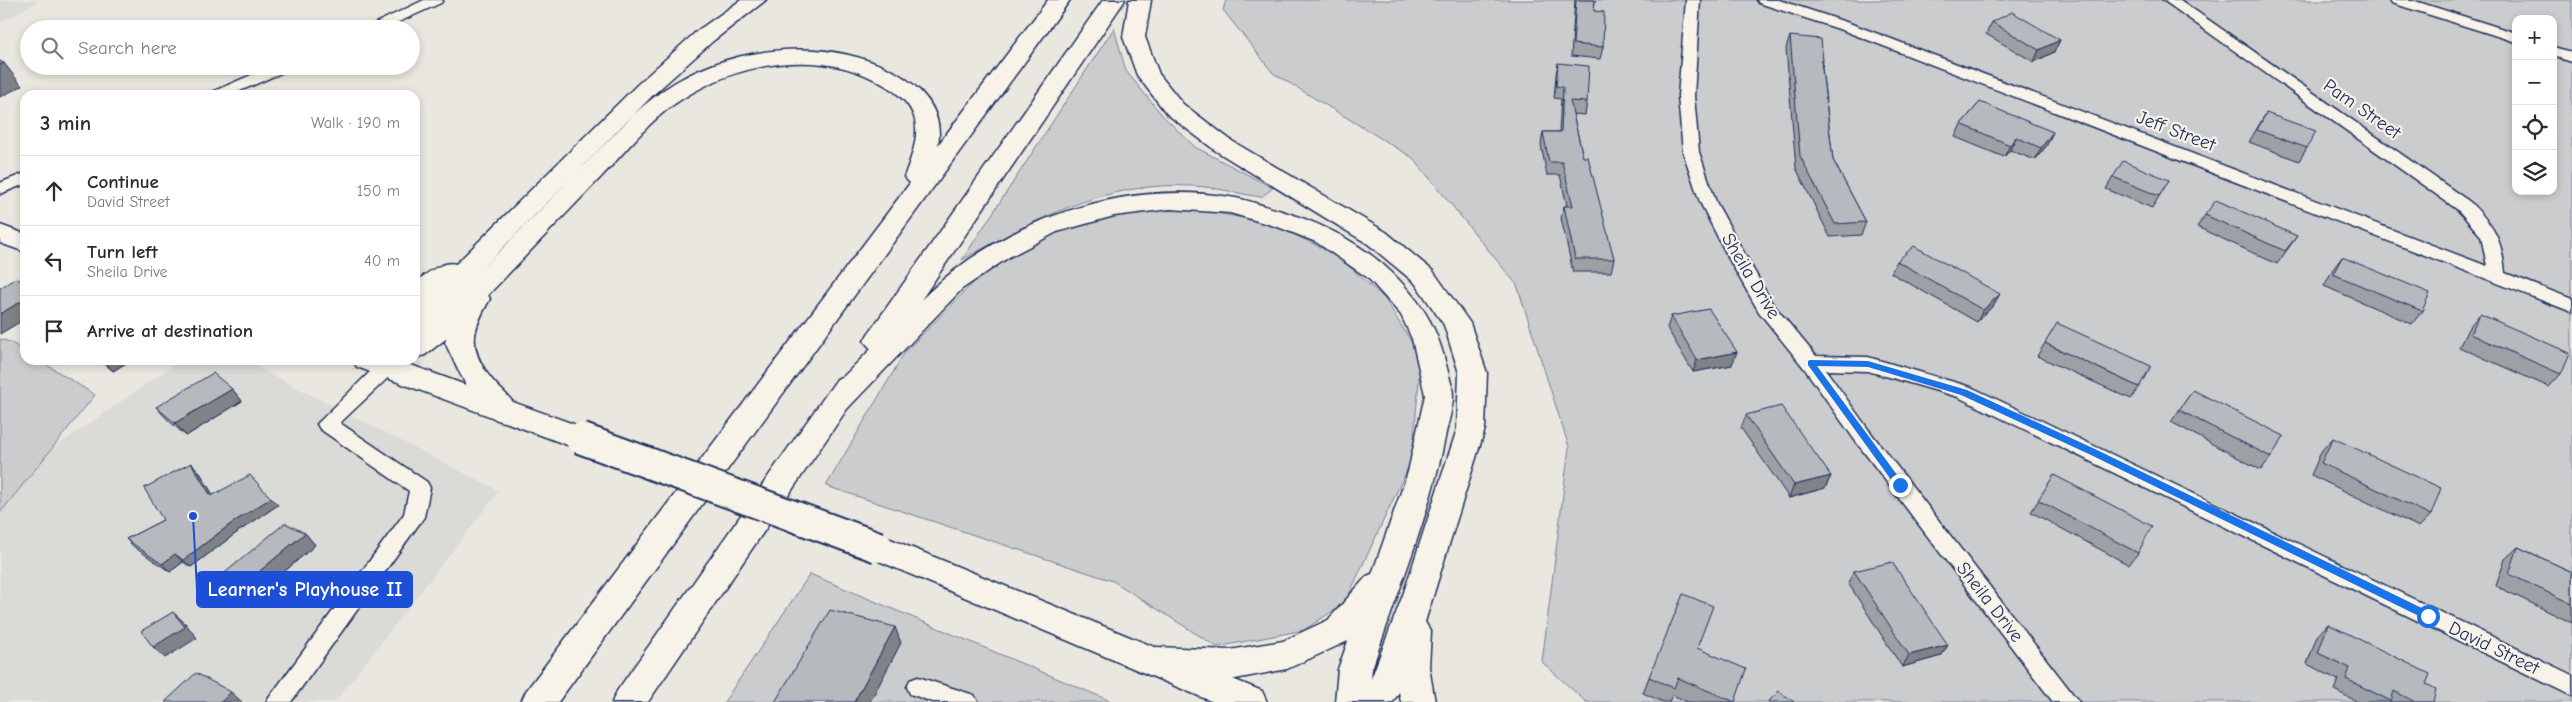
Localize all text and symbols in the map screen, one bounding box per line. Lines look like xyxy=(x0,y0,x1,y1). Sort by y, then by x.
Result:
map controls xyxy=(2512,15,2557,195)
button: + xyxy=(2512,15,2557,60)
search box xyxy=(20,20,420,75)
icon: search xyxy=(38,34,66,62)
text: Search here xyxy=(78,37,177,59)
button: − xyxy=(2512,60,2557,105)
street label: Pam Street xyxy=(2319,74,2405,144)
button: locate xyxy=(2512,105,2557,150)
street label: Jeff Street xyxy=(2133,106,2219,156)
text: 3 min xyxy=(40,111,91,135)
text: Walk · 190 m xyxy=(311,114,400,132)
button: layers xyxy=(2512,150,2557,195)
text: Continue xyxy=(87,171,159,193)
icon: ahead xyxy=(40,177,68,205)
text: 150 m xyxy=(357,182,400,200)
text: David Street xyxy=(87,193,170,211)
street label: Sheila Drive xyxy=(1717,229,1785,323)
text: Turn left xyxy=(87,241,158,263)
icon: left xyxy=(40,247,68,275)
text: 40 m xyxy=(364,252,400,270)
text: Sheila Drive xyxy=(87,263,168,281)
icon: arrive xyxy=(40,317,68,345)
text: Arrive at destination xyxy=(87,320,253,342)
route end xyxy=(1889,474,1912,497)
street label: Sheila Drive xyxy=(1952,558,2028,646)
callout: Learner's Playhouse II xyxy=(197,572,412,607)
text: Learner's Playhouse II xyxy=(208,578,402,601)
route start xyxy=(2417,605,2440,628)
street label: David Street xyxy=(2445,617,2543,680)

